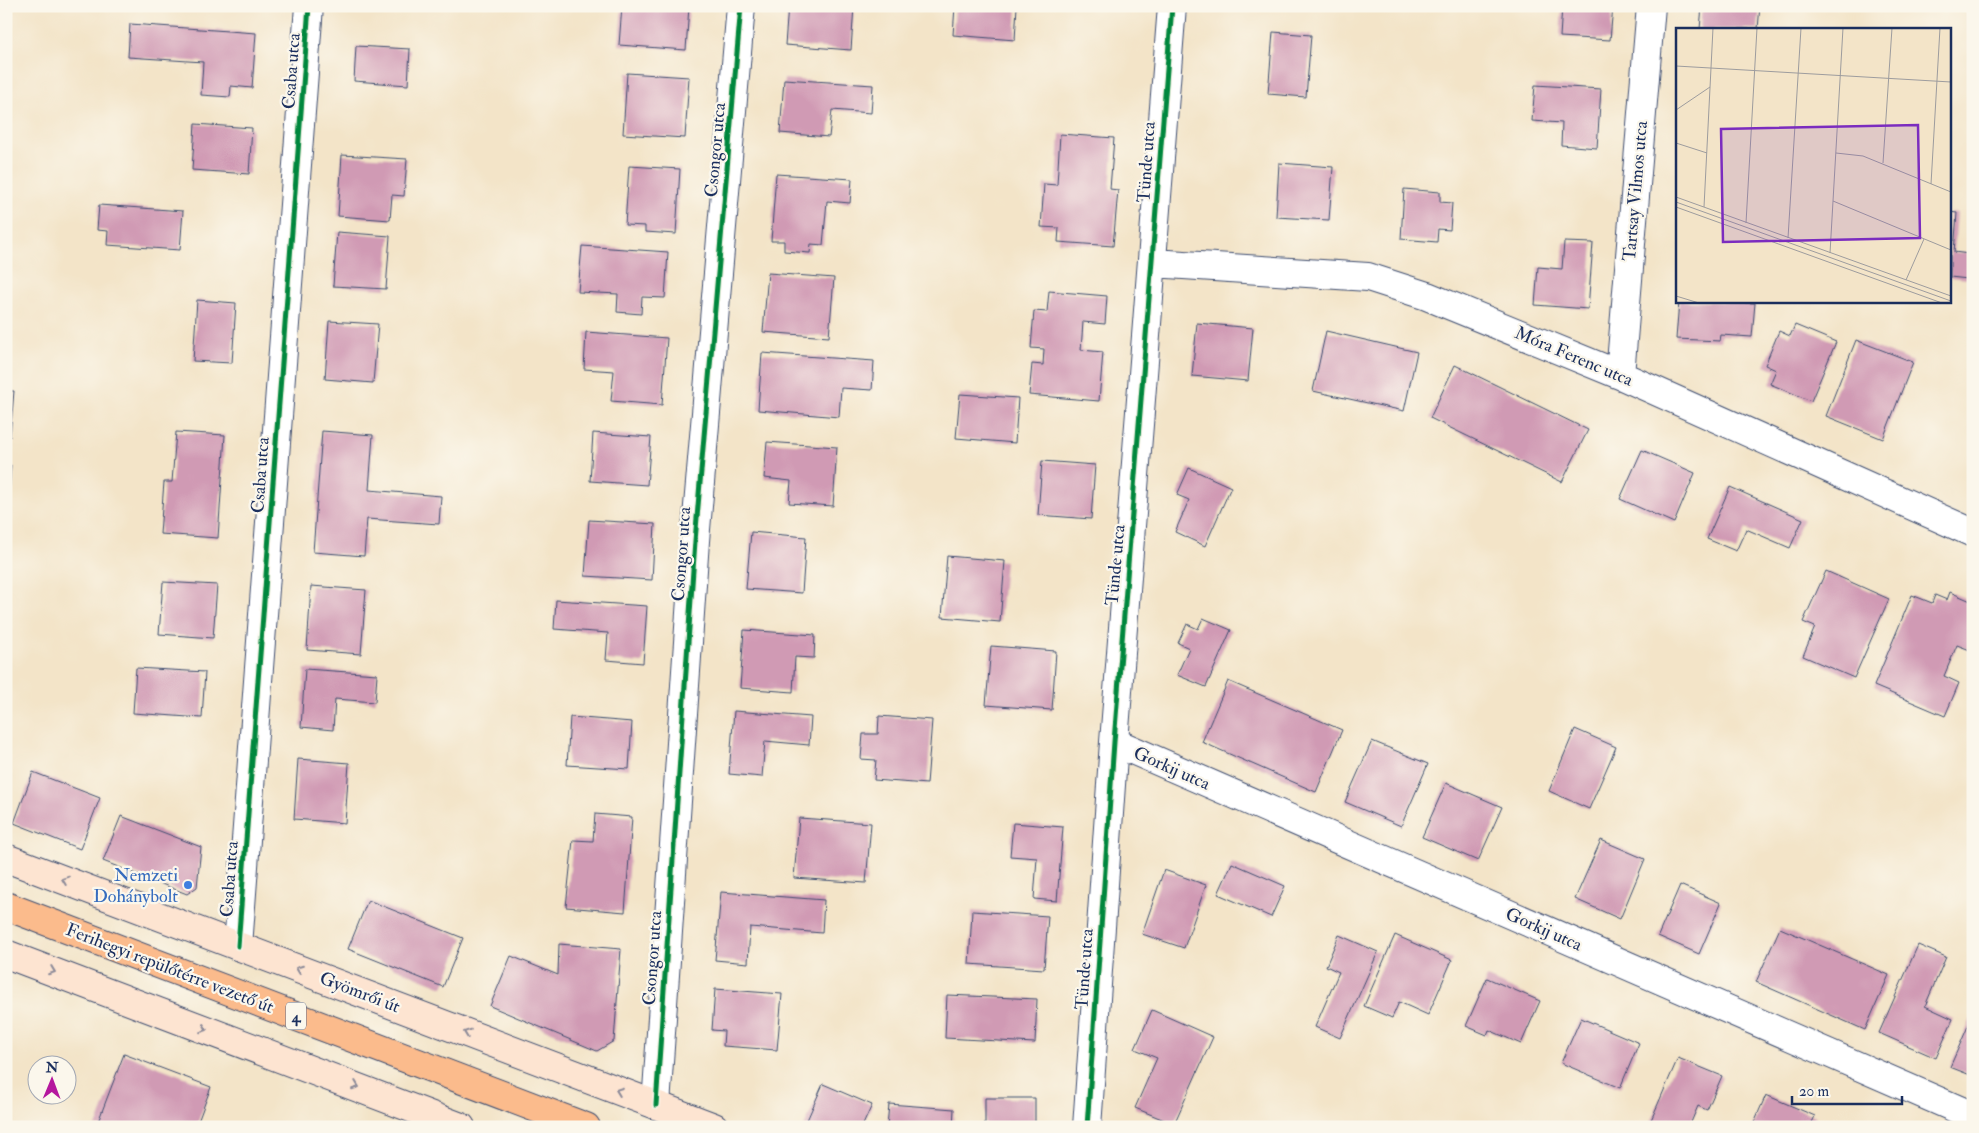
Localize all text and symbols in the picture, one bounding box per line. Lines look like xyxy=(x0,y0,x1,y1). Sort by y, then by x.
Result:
inset map xyxy=(1676,28,1952,302)
street label: Csaba utca xyxy=(277,31,306,110)
street label: Csongor utca xyxy=(700,101,731,198)
street label: Tartsay Vilmos utca xyxy=(1618,119,1653,262)
street label: Tünde utca xyxy=(1132,120,1161,203)
street label: Móra Ferenc utca xyxy=(1511,321,1637,392)
street label: Csaba utca xyxy=(246,435,275,514)
street label: Csongor utca xyxy=(667,505,696,602)
street label: Tünde utca xyxy=(1100,523,1131,607)
street label: Gorkij utca xyxy=(1130,741,1214,796)
street label: Csaba utca xyxy=(215,839,244,918)
place label: Nemzeti Dohánybolt xyxy=(93,864,178,908)
one-way arrow xyxy=(61,876,70,886)
marker: Nemzeti Dohánybolt xyxy=(182,879,194,891)
street label: Gorkij utca xyxy=(1502,902,1586,957)
street label: Csongor utca xyxy=(638,909,667,1006)
street label: Ferihegyi repülőtérre vezető út xyxy=(63,918,277,1019)
street label: Tünde utca xyxy=(1070,927,1099,1010)
one-way arrow xyxy=(47,965,56,975)
one-way arrow xyxy=(295,965,304,975)
street label: Gyömrői út xyxy=(316,967,404,1018)
road number: 4 xyxy=(286,1002,306,1030)
one-way arrow xyxy=(199,1023,208,1033)
one-way arrow xyxy=(463,1029,472,1039)
north arrow xyxy=(28,1056,78,1106)
text: N xyxy=(45,1059,59,1076)
scale bar xyxy=(1792,1073,1902,1105)
one-way arrow xyxy=(351,1080,360,1091)
text: 20 m xyxy=(1799,1082,1829,1101)
one-way arrow xyxy=(615,1087,624,1097)

